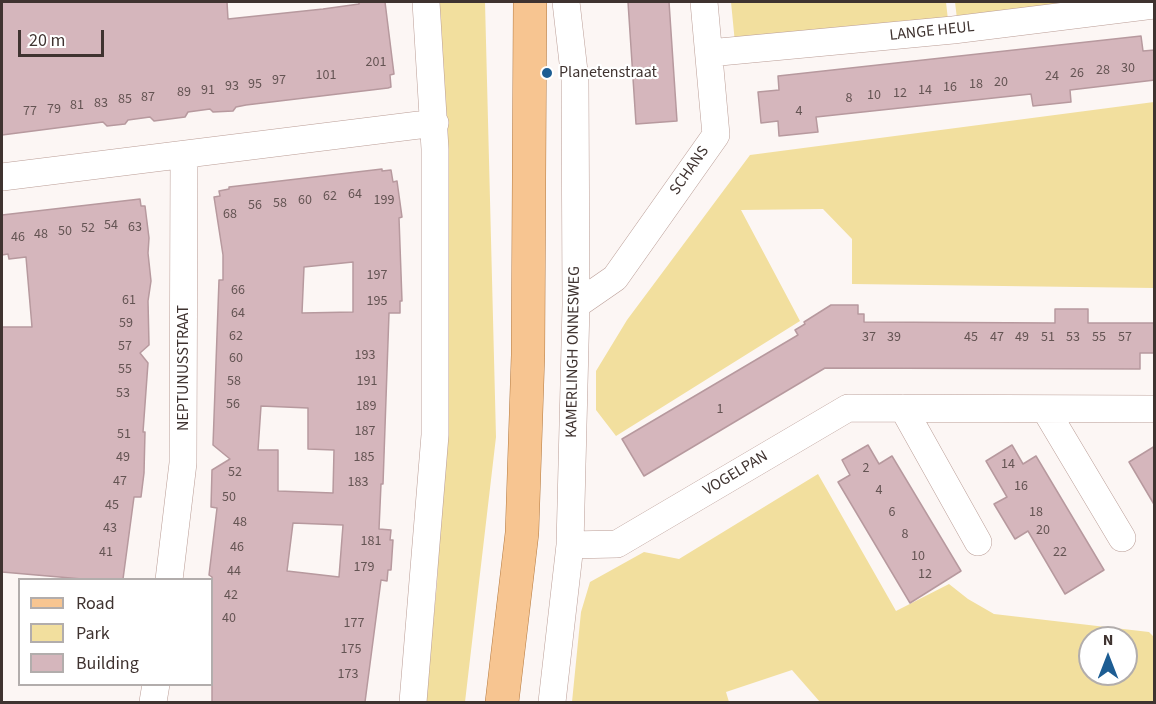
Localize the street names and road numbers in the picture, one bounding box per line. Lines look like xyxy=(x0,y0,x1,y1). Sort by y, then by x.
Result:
street label: LANGE HEUL xyxy=(889,18,975,46)
street label: SCHANS xyxy=(666,143,714,199)
street label: KAMERLINGH ONNESWEG xyxy=(563,266,585,438)
street label: NEPTUNUSSTRAAT xyxy=(174,305,194,431)
street label: VOGELPAN xyxy=(700,447,772,501)

